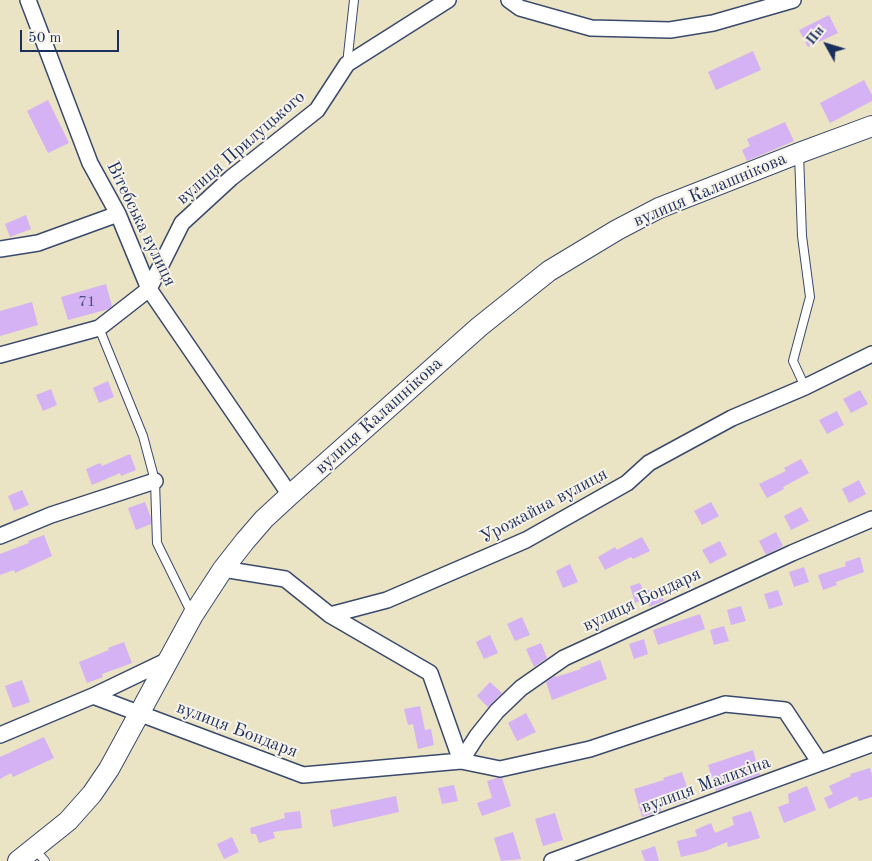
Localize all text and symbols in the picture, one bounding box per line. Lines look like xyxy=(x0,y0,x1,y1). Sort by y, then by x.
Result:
scale bar xyxy=(22,20,121,52)
north arrow xyxy=(802,20,852,70)
text: Пн xyxy=(804,24,827,47)
text: 50 m xyxy=(28,31,62,46)
street label: вулиця Прилуцького xyxy=(172,86,310,210)
street label: вулиця Калашнікова xyxy=(630,148,790,232)
street label: Вітебська вулиця xyxy=(101,158,181,290)
house number: 71 xyxy=(78,293,96,311)
street label: вулиця Калашнікова xyxy=(311,353,447,479)
street label: Урожайна вулиця xyxy=(477,463,611,549)
street label: вулиця Бондаря xyxy=(579,563,705,637)
street label: вулиця Бондаря xyxy=(173,697,301,763)
street label: вулиця Малихіна xyxy=(638,752,774,818)

